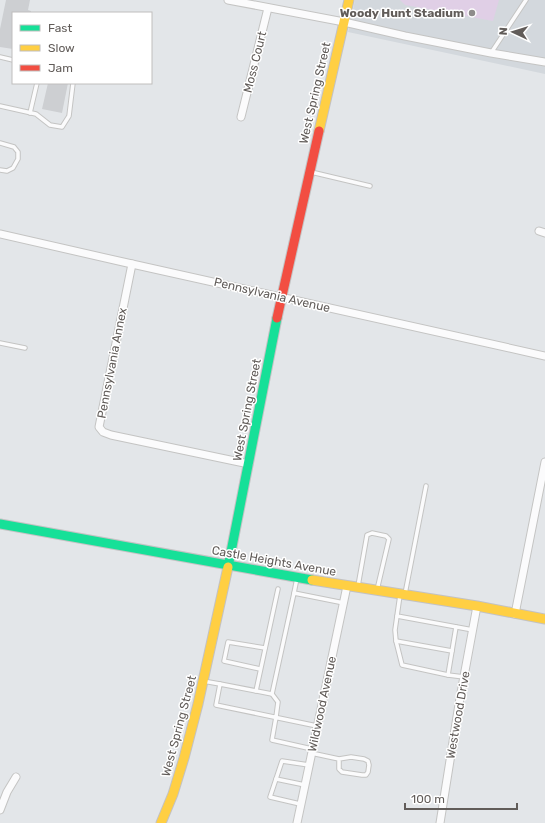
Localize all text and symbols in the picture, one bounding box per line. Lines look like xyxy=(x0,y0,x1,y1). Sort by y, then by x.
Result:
place label: Woody Hunt Stadium xyxy=(340,6,464,20)
marker: Woody Hunt Stadium xyxy=(467,8,477,18)
legend xyxy=(12,12,152,84)
north arrow xyxy=(493,12,533,52)
text: Fast xyxy=(48,21,72,35)
text: N xyxy=(497,27,510,36)
street label: Moss Court xyxy=(241,29,269,94)
street label: West Spring Street xyxy=(296,40,334,145)
text: Slow xyxy=(48,41,75,55)
text: Jam xyxy=(48,61,73,75)
street label: Pennsylvania Avenue xyxy=(213,275,332,315)
street label: Pennsylvania Annex xyxy=(94,306,130,420)
street label: West Spring Street xyxy=(230,357,264,462)
street label: Castle Heights Avenue xyxy=(211,543,338,579)
street label: Wildwood Avenue xyxy=(305,655,339,753)
street label: Westwood Drive xyxy=(443,670,473,760)
street label: West Spring Street xyxy=(159,674,199,778)
scale bar xyxy=(405,785,517,811)
text: 100 m xyxy=(411,792,445,806)

